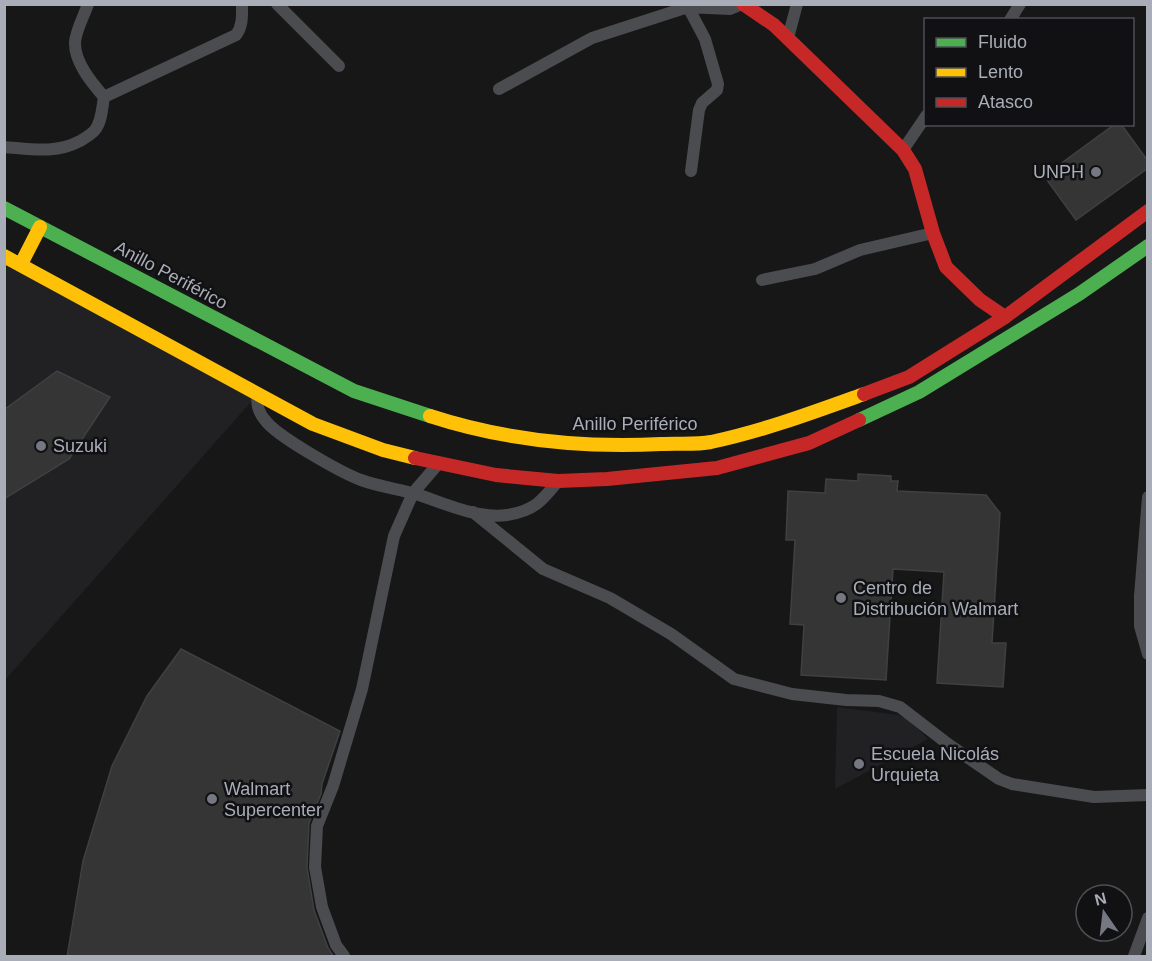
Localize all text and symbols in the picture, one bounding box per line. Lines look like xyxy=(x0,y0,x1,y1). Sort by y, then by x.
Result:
legend xyxy=(924,18,1134,126)
text: Fluido xyxy=(978,32,1027,52)
text: Lento xyxy=(978,62,1023,82)
text: Atasco xyxy=(978,92,1033,112)
place label: UNPH xyxy=(1033,162,1084,182)
marker: UNPH xyxy=(1089,165,1103,179)
street label: Anillo Periférico xyxy=(111,237,231,313)
street label: Anillo Periférico xyxy=(572,414,698,434)
place label: Suzuki xyxy=(53,436,107,456)
marker: Suzuki xyxy=(34,439,48,453)
place label: Centro de Distribución Walmart xyxy=(853,578,1018,619)
marker: Centro de Distribución Walmart xyxy=(834,591,848,605)
place label: Escuela Nicolás Urquieta xyxy=(871,744,999,785)
marker: Escuela Nicolás Urquieta xyxy=(852,757,866,771)
place label: Walmart Supercenter xyxy=(224,779,322,820)
marker: Walmart Supercenter xyxy=(205,792,219,806)
north arrow xyxy=(1074,883,1134,943)
text: N xyxy=(1093,889,1108,909)

